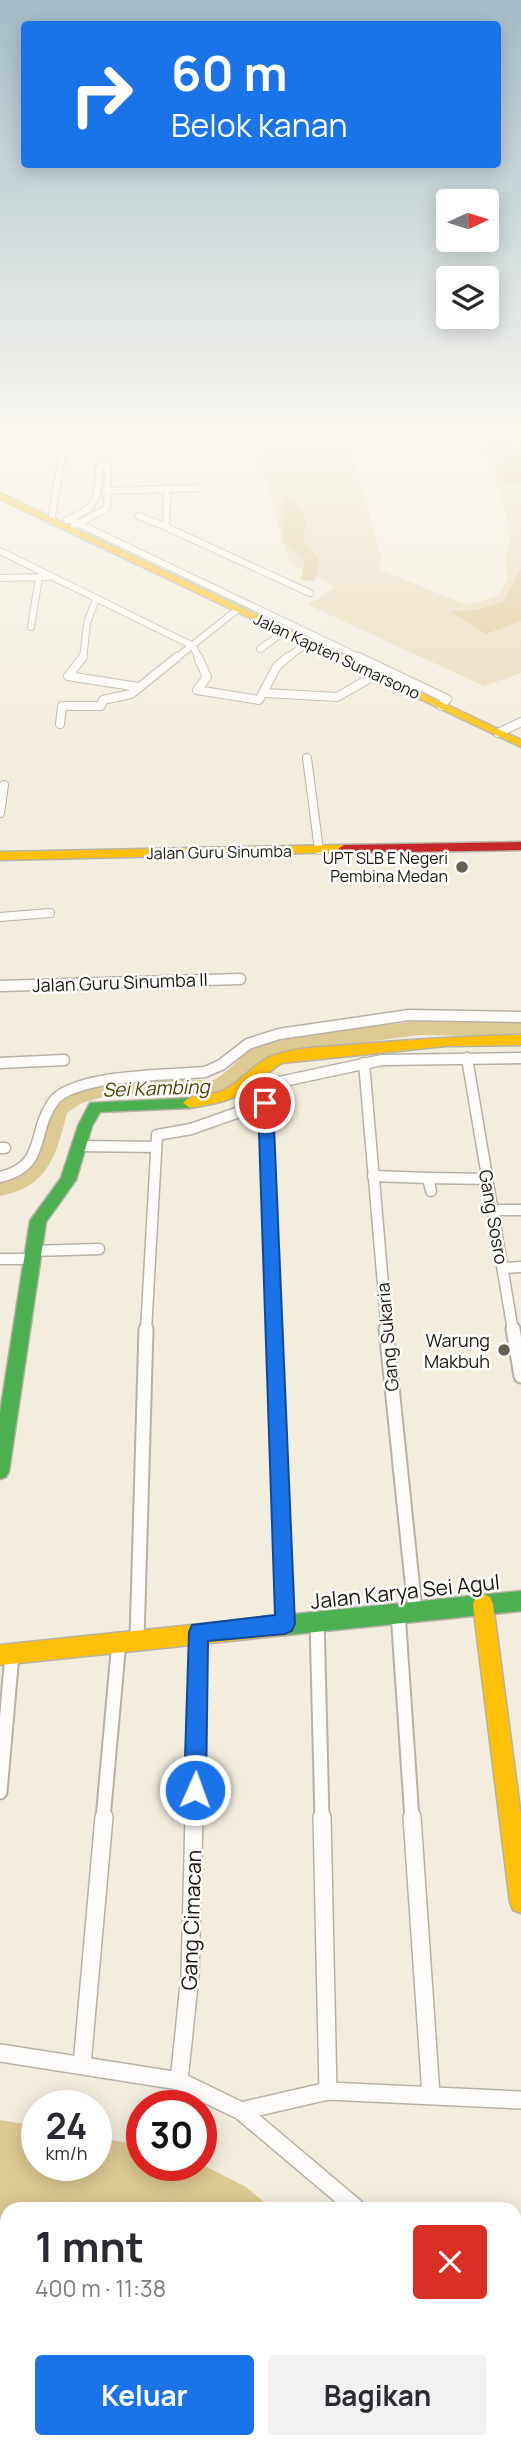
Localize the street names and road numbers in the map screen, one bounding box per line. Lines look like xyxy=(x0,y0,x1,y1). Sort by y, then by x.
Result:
street label: Jalan Kapten Sumarsono xyxy=(250,608,424,704)
street label: Jalan Guru Sinumba xyxy=(146,840,292,864)
street label: Jalan Guru Sinumba II xyxy=(32,967,208,997)
street label: Gang Sosro xyxy=(474,1168,514,1266)
street label: Gang Sukaria xyxy=(370,1282,404,1392)
street label: Jalan Karya Sei Agul xyxy=(309,1567,501,1615)
street label: Gang Cimacan xyxy=(175,1849,207,1991)

